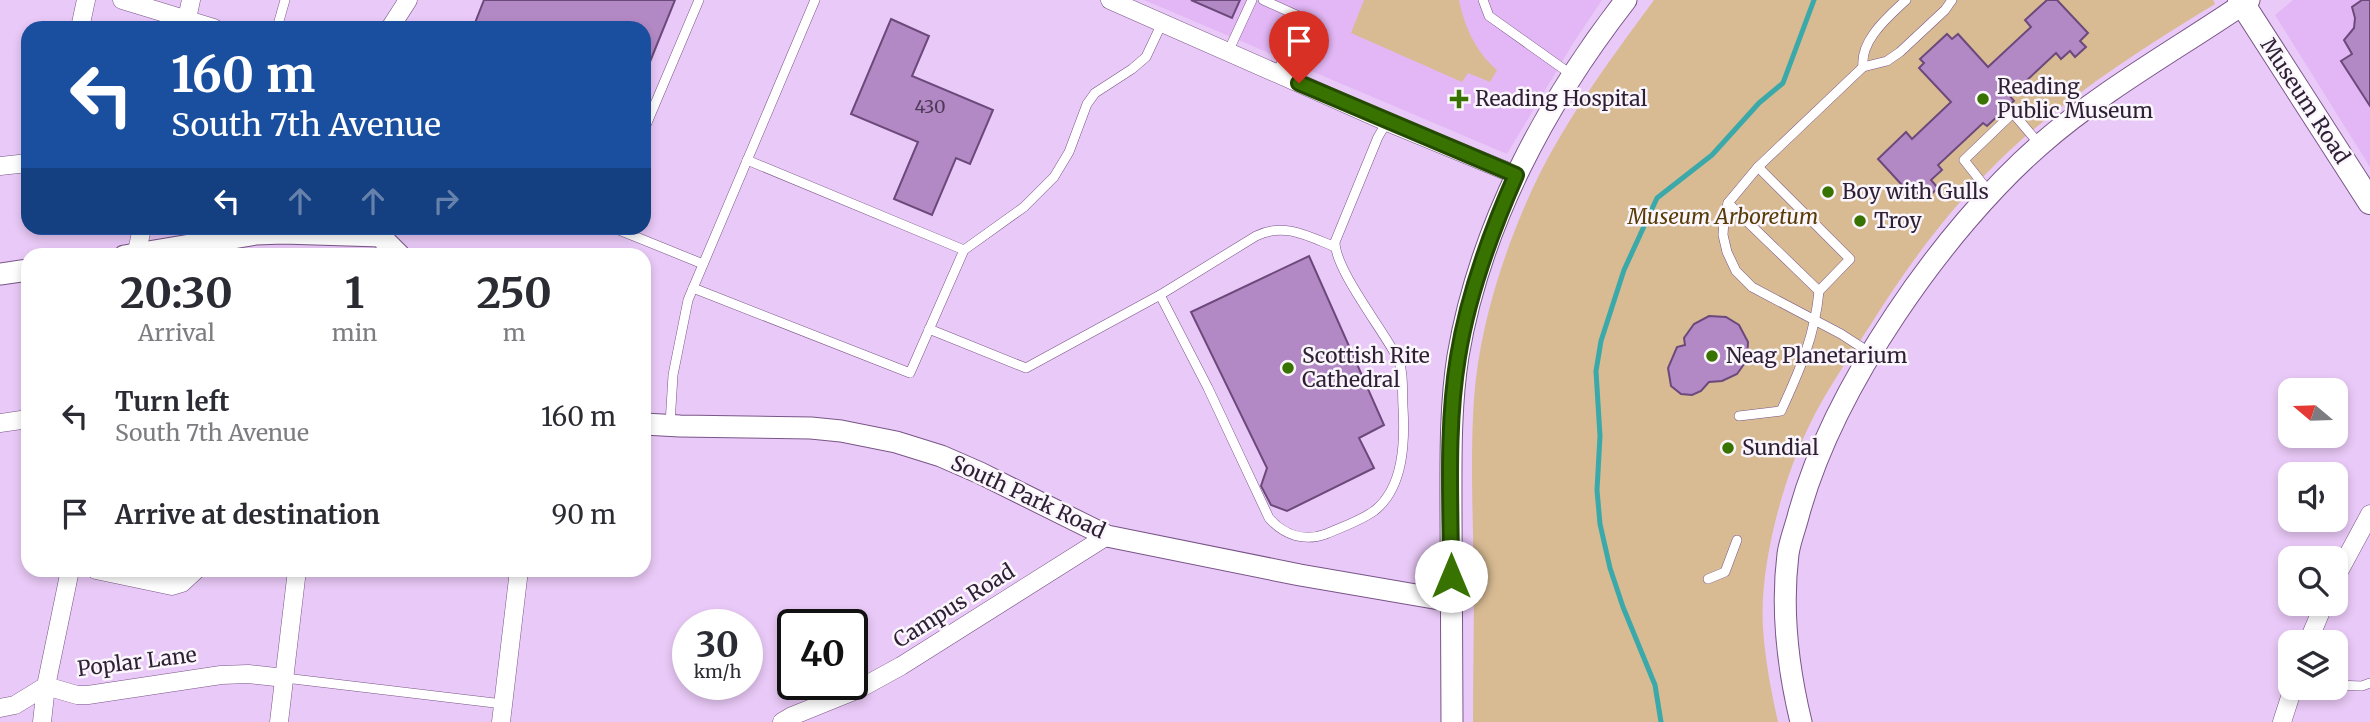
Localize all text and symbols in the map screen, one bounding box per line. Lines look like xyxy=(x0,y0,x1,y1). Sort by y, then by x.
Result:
pin xyxy=(1269,11,1329,83)
icon: arrive xyxy=(1280,22,1318,60)
street label: Museum Road xyxy=(2255,33,2356,169)
text: 160 m xyxy=(171,44,315,105)
icon: left xyxy=(56,49,147,140)
place label: Reading Public Museum xyxy=(1997,73,2153,124)
place label: Reading Hospital xyxy=(1475,85,1648,112)
marker: Reading Hospital xyxy=(1449,89,1469,109)
marker: Reading Public Museum xyxy=(1975,91,1991,107)
house number: 430 xyxy=(914,95,946,118)
text: South 7th Avenue xyxy=(171,105,441,145)
place label: Boy with Gulls xyxy=(1842,178,1989,205)
icon: left xyxy=(208,182,246,220)
icon: ahead xyxy=(281,182,319,220)
icon: ahead xyxy=(354,182,392,220)
icon: right xyxy=(427,182,465,220)
marker: Boy with Gulls xyxy=(1820,184,1836,200)
park label: Museum Arboretum xyxy=(1627,203,1818,230)
place label: Troy xyxy=(1874,207,1922,234)
marker: Troy xyxy=(1852,213,1868,229)
text: 20:30 xyxy=(120,267,233,319)
text: 1 xyxy=(345,267,364,319)
text: 250 xyxy=(476,267,552,319)
text: Arrival xyxy=(138,318,215,347)
text: min xyxy=(332,318,377,347)
text: m xyxy=(503,318,526,347)
place label: Scottish Rite Cathedral xyxy=(1302,342,1430,393)
place label: Neag Planetarium xyxy=(1726,342,1907,369)
marker: Neag Planetarium xyxy=(1704,348,1720,364)
marker: Scottish Rite Cathedral xyxy=(1280,360,1296,376)
north arrow xyxy=(2278,378,2348,448)
map controls xyxy=(2278,378,2348,700)
text: Turn left xyxy=(115,385,229,418)
icon: left xyxy=(56,397,94,435)
text: 160 m xyxy=(541,400,616,433)
text: South 7th Avenue xyxy=(115,418,309,447)
place label: Sundial xyxy=(1742,434,1819,461)
marker: Sundial xyxy=(1720,440,1736,456)
street label: South Park Road xyxy=(947,449,1110,544)
button: sound xyxy=(2278,462,2348,532)
icon: arrive xyxy=(56,495,94,533)
text: Arrive at destination xyxy=(115,498,380,531)
text: 90 m xyxy=(552,498,616,531)
position arrow xyxy=(1414,539,1488,613)
button: search xyxy=(2278,546,2348,616)
street label: Campus Road xyxy=(888,557,1020,654)
speed limit sign: 40 xyxy=(777,609,868,700)
text: 30 xyxy=(696,623,739,667)
button: layers xyxy=(2278,630,2348,700)
street label: Poplar Lane xyxy=(76,641,198,682)
text: km/h xyxy=(694,660,741,683)

